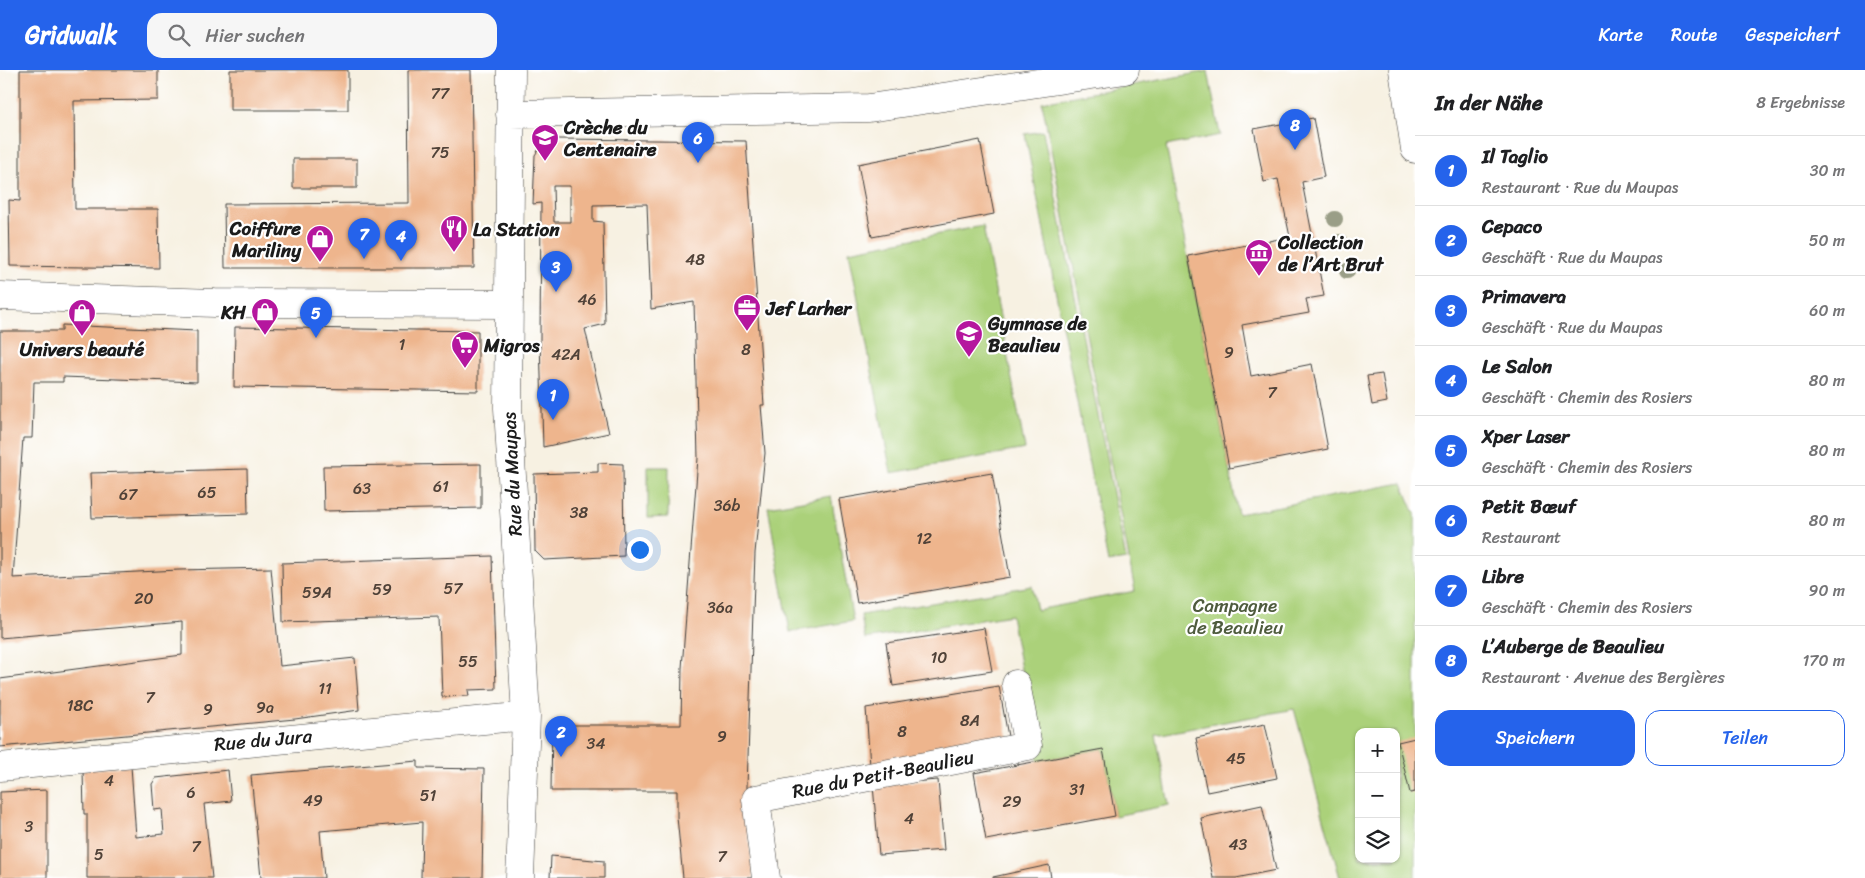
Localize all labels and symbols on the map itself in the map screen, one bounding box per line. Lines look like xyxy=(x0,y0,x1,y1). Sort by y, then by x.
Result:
house number: 77 xyxy=(431,79,450,108)
pin: 8 xyxy=(1279,109,1311,150)
place label: Crèche du Centenaire xyxy=(563,111,657,166)
pin: 6 xyxy=(682,122,714,163)
school or university icon: Crèche du Centenaire xyxy=(530,123,560,162)
house number: 75 xyxy=(431,138,450,167)
place label: Coiffure Mariliny xyxy=(229,212,302,267)
place label: La Station xyxy=(473,213,560,246)
restaurant icon: La Station xyxy=(439,214,469,253)
pin: 7 xyxy=(348,218,380,259)
pin: 4 xyxy=(385,220,417,261)
shop icon: Coiffure Mariliny xyxy=(305,224,335,263)
place label: Collection de l’Art Brut xyxy=(1277,226,1384,281)
museum icon: Collection de l’Art Brut xyxy=(1244,238,1274,277)
house number: 48 xyxy=(685,245,705,274)
pin: 3 xyxy=(540,251,572,292)
house number: 46 xyxy=(577,285,597,314)
place label: Jef Larher xyxy=(765,292,853,325)
office icon: Jef Larher xyxy=(732,293,762,332)
place label: KH xyxy=(220,296,247,329)
shop icon: KH xyxy=(250,297,280,336)
pin: 5 xyxy=(300,297,332,338)
shop icon: Univers beauté xyxy=(67,298,97,337)
place label: Gymnase de Beaulieu xyxy=(987,307,1088,362)
school or university icon: Gymnase de Beaulieu xyxy=(954,319,984,358)
place label: Migros xyxy=(483,329,541,362)
house number: 1 xyxy=(399,330,406,359)
supermarket icon: Migros xyxy=(450,330,480,369)
place label: Univers beauté xyxy=(20,333,145,366)
house number: 8 xyxy=(741,335,751,364)
house number: 9 xyxy=(1224,338,1234,367)
house number: 42A xyxy=(551,340,581,369)
house number: 7 xyxy=(1267,378,1277,407)
pin: 1 xyxy=(537,379,569,420)
street label: Rue du Maupas xyxy=(492,411,532,537)
house number: 61 xyxy=(433,472,449,501)
house number: 63 xyxy=(353,474,371,503)
house number: 65 xyxy=(198,478,217,507)
house number: 67 xyxy=(119,480,138,509)
house number: 36b xyxy=(714,491,741,520)
house number: 38 xyxy=(570,498,589,527)
house number: 12 xyxy=(916,524,932,553)
your location xyxy=(627,537,653,563)
house number: 57 xyxy=(444,574,463,603)
house number: 59 xyxy=(372,575,392,604)
house number: 59A xyxy=(302,578,332,607)
house number: 20 xyxy=(134,584,154,613)
park label: Campagne de Beaulieu xyxy=(1187,589,1283,644)
house number: 36a xyxy=(707,593,733,622)
house number: 10 xyxy=(931,643,947,672)
house number: 55 xyxy=(458,647,478,676)
house number: 11 xyxy=(318,674,332,703)
house number: 7 xyxy=(145,683,155,712)
house number: 18C xyxy=(67,691,93,720)
house number: 9a xyxy=(256,693,274,722)
house number: 9 xyxy=(203,695,213,724)
house number: 8A xyxy=(960,706,980,735)
pin: 2 xyxy=(545,716,577,757)
house number: 8 xyxy=(897,717,907,746)
street label: Rue du Jura xyxy=(213,719,314,761)
house number: 9 xyxy=(717,722,727,751)
house number: 34 xyxy=(587,729,605,758)
street label: Rue du Petit-Beaulieu xyxy=(789,740,977,808)
house number: 45 xyxy=(1226,744,1246,773)
house number: 4 xyxy=(104,766,114,795)
house number: 31 xyxy=(1069,775,1085,804)
house number: 6 xyxy=(186,778,196,807)
house number: 51 xyxy=(420,781,436,810)
house number: 49 xyxy=(303,786,323,815)
house number: 29 xyxy=(1002,787,1022,816)
house number: 4 xyxy=(904,804,914,833)
house number: 3 xyxy=(25,812,34,841)
house number: 43 xyxy=(1229,830,1248,859)
house number: 7 xyxy=(191,832,201,861)
house number: 5 xyxy=(94,840,104,869)
house number: 7 xyxy=(717,842,727,871)

